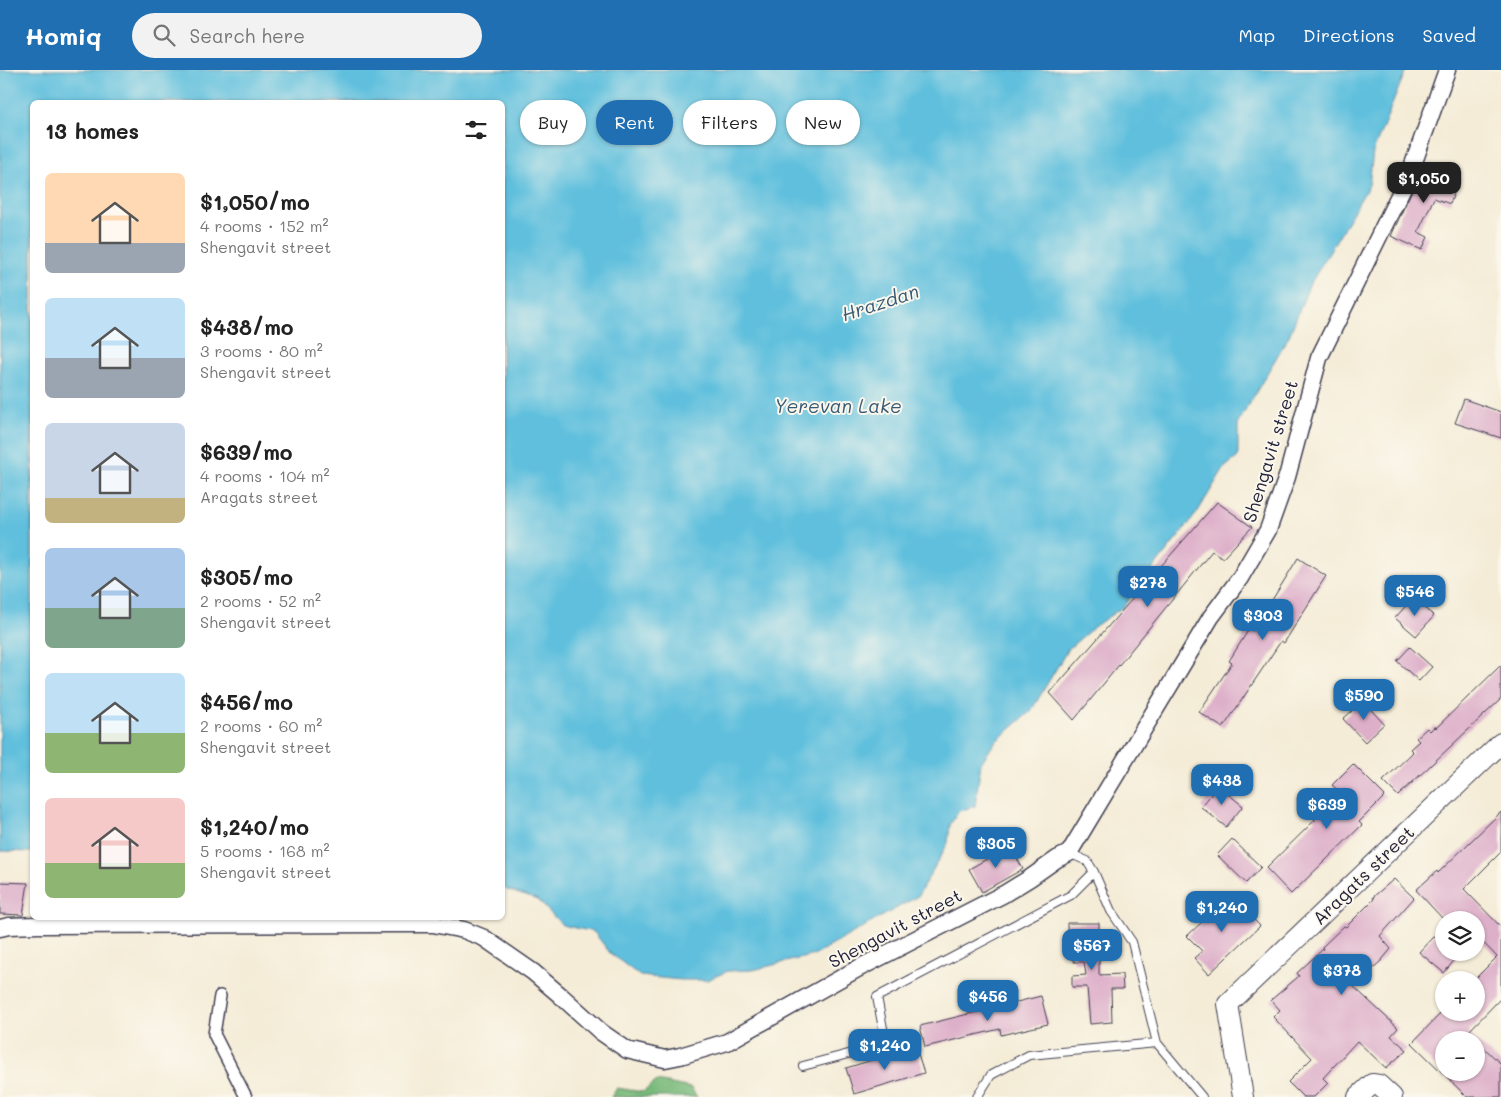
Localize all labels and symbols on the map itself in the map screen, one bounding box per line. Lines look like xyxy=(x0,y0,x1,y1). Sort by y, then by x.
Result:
pin: $1,050 xyxy=(1383,162,1465,204)
water label: Hrazdan xyxy=(838,278,922,326)
street label: Shengavit street xyxy=(1237,377,1303,525)
water label: Yerevan Lake xyxy=(774,393,902,418)
pin: $278 xyxy=(1118,566,1178,608)
pin: $546 xyxy=(1385,574,1445,617)
pin: $303 xyxy=(1233,598,1293,641)
pin: $590 xyxy=(1334,678,1394,721)
pin: $438 xyxy=(1192,764,1252,806)
pin: $639 xyxy=(1297,788,1357,830)
street label: Aragats street xyxy=(1307,820,1419,930)
pin: $305 xyxy=(966,826,1026,869)
street label: Shengavit street xyxy=(824,883,966,973)
pin: $1,240 xyxy=(1181,890,1263,933)
pin: $567 xyxy=(1062,928,1122,971)
pin: $378 xyxy=(1312,954,1372,996)
pin: $456 xyxy=(958,980,1018,1022)
pin: $1,240 xyxy=(844,1028,926,1071)

